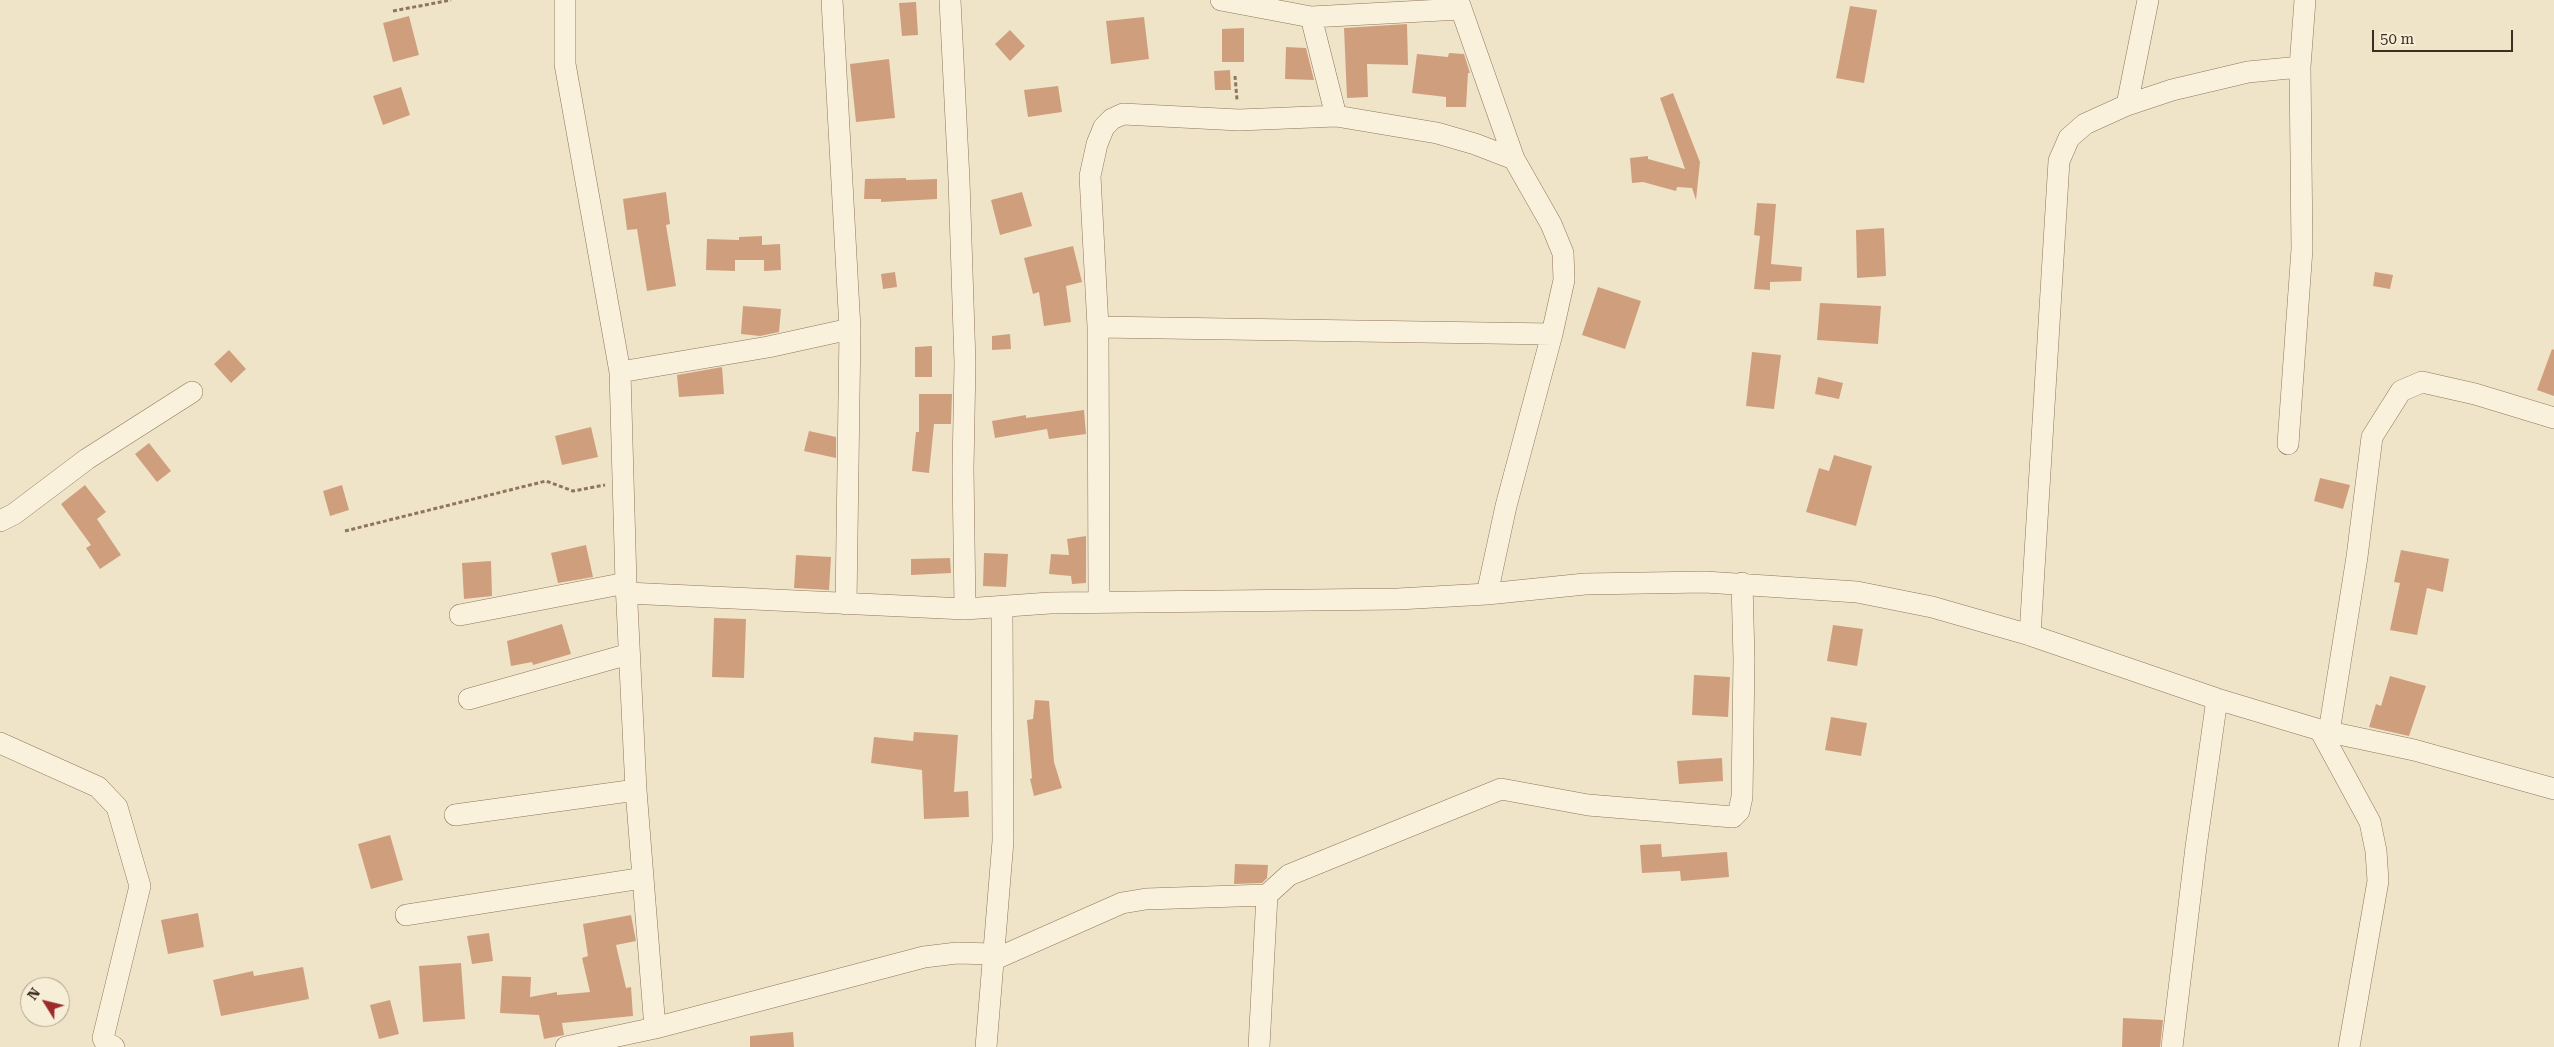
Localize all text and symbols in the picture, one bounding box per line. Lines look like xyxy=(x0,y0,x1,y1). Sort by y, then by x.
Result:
scale bar xyxy=(2374,20,2515,52)
text: 50 m xyxy=(2380,30,2414,48)
north arrow xyxy=(20,977,70,1027)
text: N xyxy=(24,985,43,1003)

